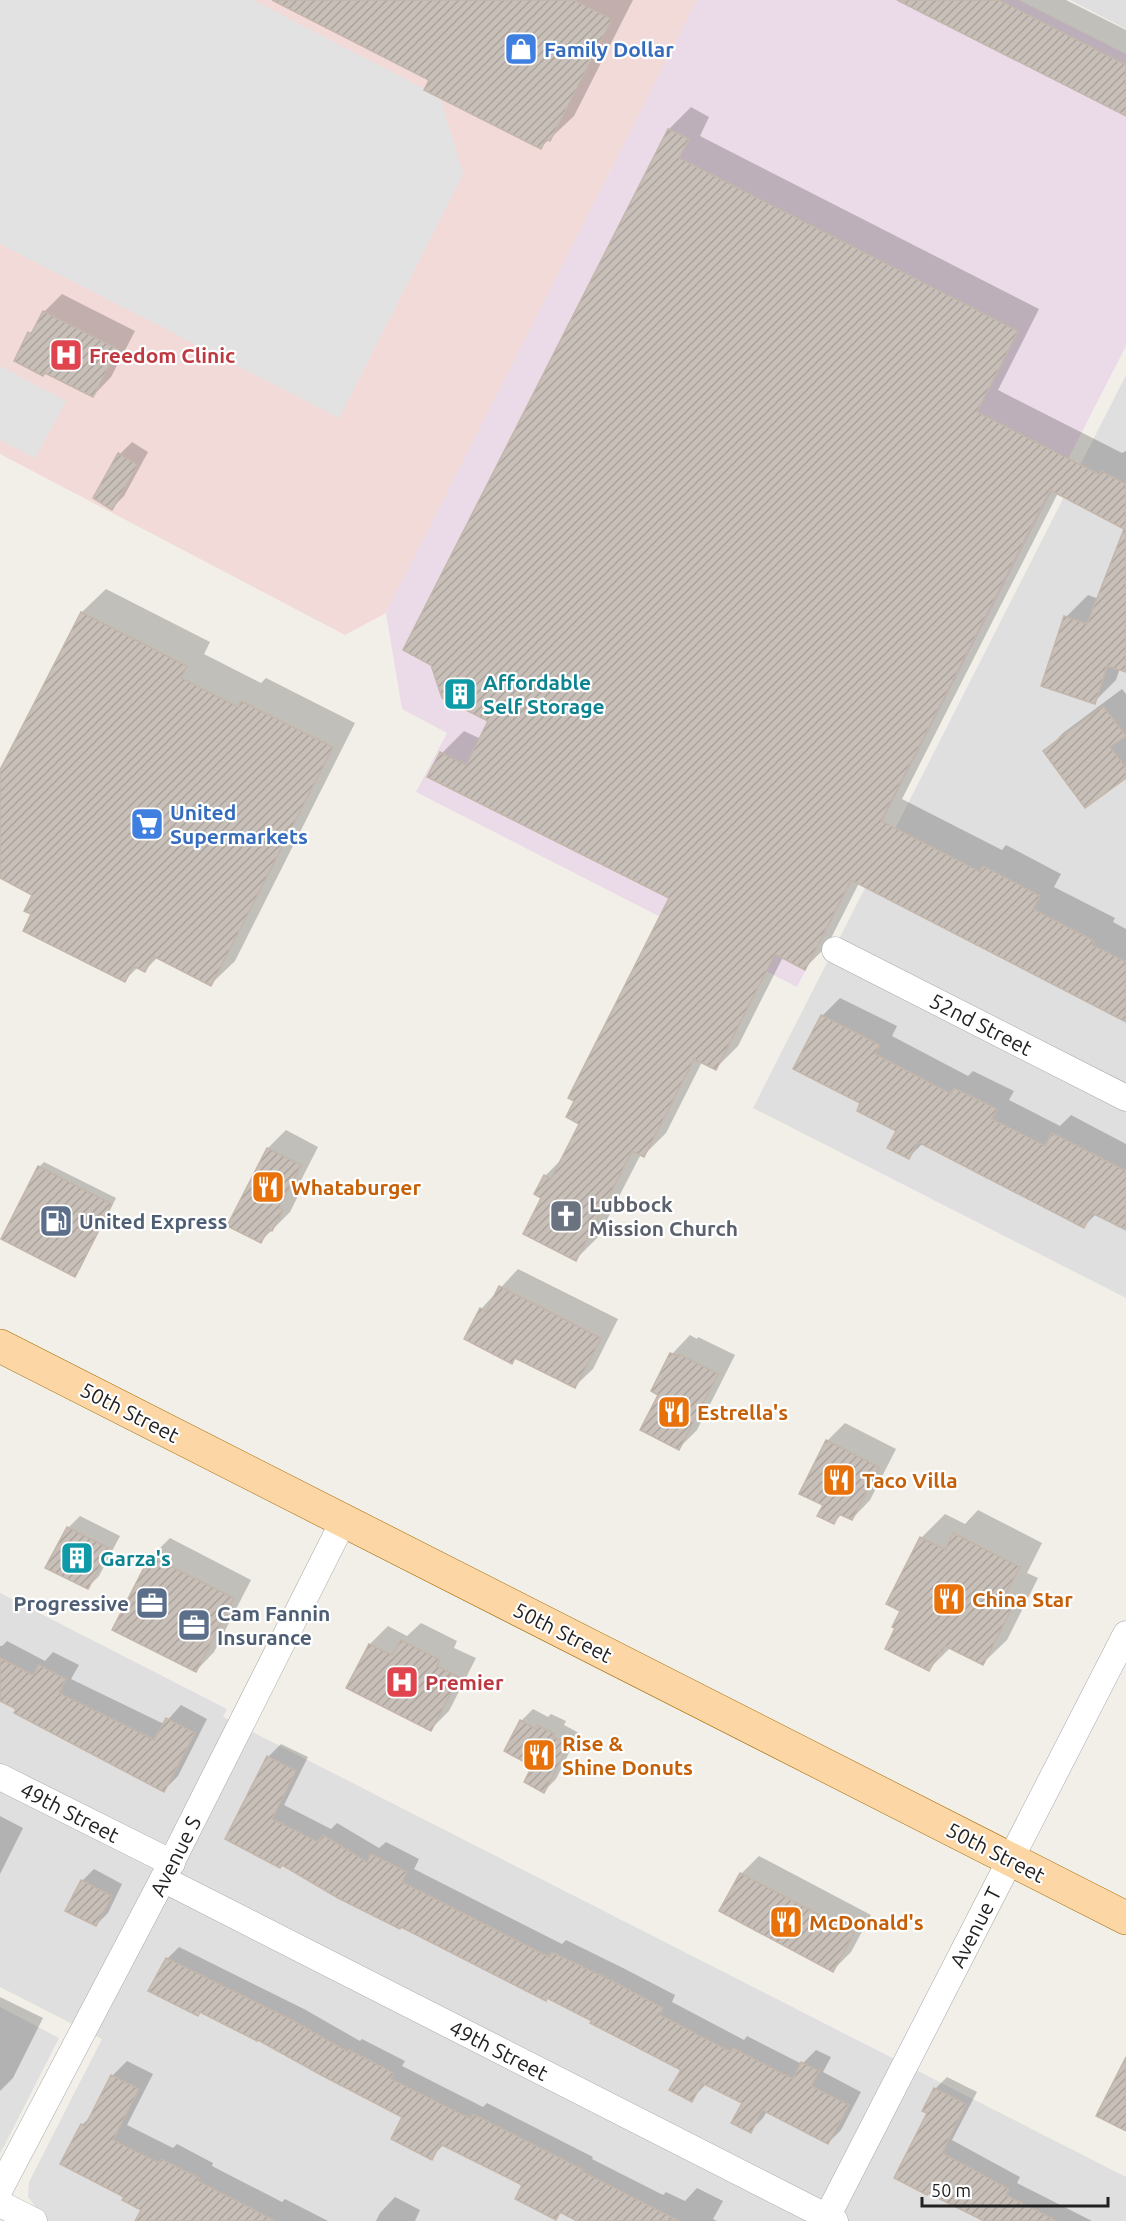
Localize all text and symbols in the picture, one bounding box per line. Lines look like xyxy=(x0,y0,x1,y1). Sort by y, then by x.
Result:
shop icon: Family Dollar xyxy=(503,31,539,67)
place label: Family Dollar xyxy=(544,37,674,61)
hospital icon: Freedom Clinic xyxy=(48,337,84,373)
place label: Freedom Clinic xyxy=(89,343,235,367)
place label: Affordable Self Storage xyxy=(483,670,605,718)
building icon: Affordable Self Storage xyxy=(442,676,478,712)
place label: United Supermarkets xyxy=(170,800,308,848)
supermarket icon: United Supermarkets xyxy=(129,806,165,842)
street label: 52nd Street xyxy=(926,988,1036,1060)
restaurant icon: Whataburger xyxy=(250,1169,286,1205)
place label: Whataburger xyxy=(291,1175,421,1199)
place label: Lubbock Mission Church xyxy=(589,1192,738,1240)
church icon: Lubbock Mission Church xyxy=(548,1198,584,1234)
fuel station icon: United Express xyxy=(38,1203,74,1239)
place label: United Express xyxy=(79,1209,228,1233)
street label: 50th Street xyxy=(77,1377,183,1447)
restaurant icon: Estrella's xyxy=(656,1394,692,1430)
place label: Estrella's xyxy=(697,1400,788,1424)
restaurant icon: Taco Villa xyxy=(821,1462,857,1498)
place label: Taco Villa xyxy=(862,1468,958,1492)
building icon: Garza's xyxy=(59,1540,95,1576)
place label: Garza's xyxy=(100,1546,171,1570)
restaurant icon: China Star xyxy=(931,1581,967,1617)
office icon: Progressive xyxy=(134,1585,170,1621)
place label: China Star xyxy=(972,1587,1073,1611)
place label: Progressive xyxy=(13,1591,129,1615)
street label: 50th Street xyxy=(510,1597,616,1667)
place label: Cam Fannin Insurance xyxy=(217,1601,330,1649)
office icon: Cam Fannin Insurance xyxy=(176,1607,212,1643)
hospital icon: Premier xyxy=(384,1664,420,1700)
place label: Premier xyxy=(425,1670,504,1694)
place label: Rise & Shine Donuts xyxy=(562,1731,693,1779)
restaurant icon: Rise & Shine Donuts xyxy=(521,1737,557,1773)
street label: 49th Street xyxy=(17,1777,123,1847)
street label: Avenue S xyxy=(145,1812,205,1900)
street label: 50th Street xyxy=(943,1817,1049,1887)
street label: Avenue T xyxy=(945,1882,1006,1971)
restaurant icon: McDonald's xyxy=(768,1904,804,1940)
place label: McDonald's xyxy=(809,1910,924,1934)
street label: 49th Street xyxy=(446,2015,552,2085)
scale bar xyxy=(922,2170,1108,2208)
text: 50 m xyxy=(931,2180,971,2200)

